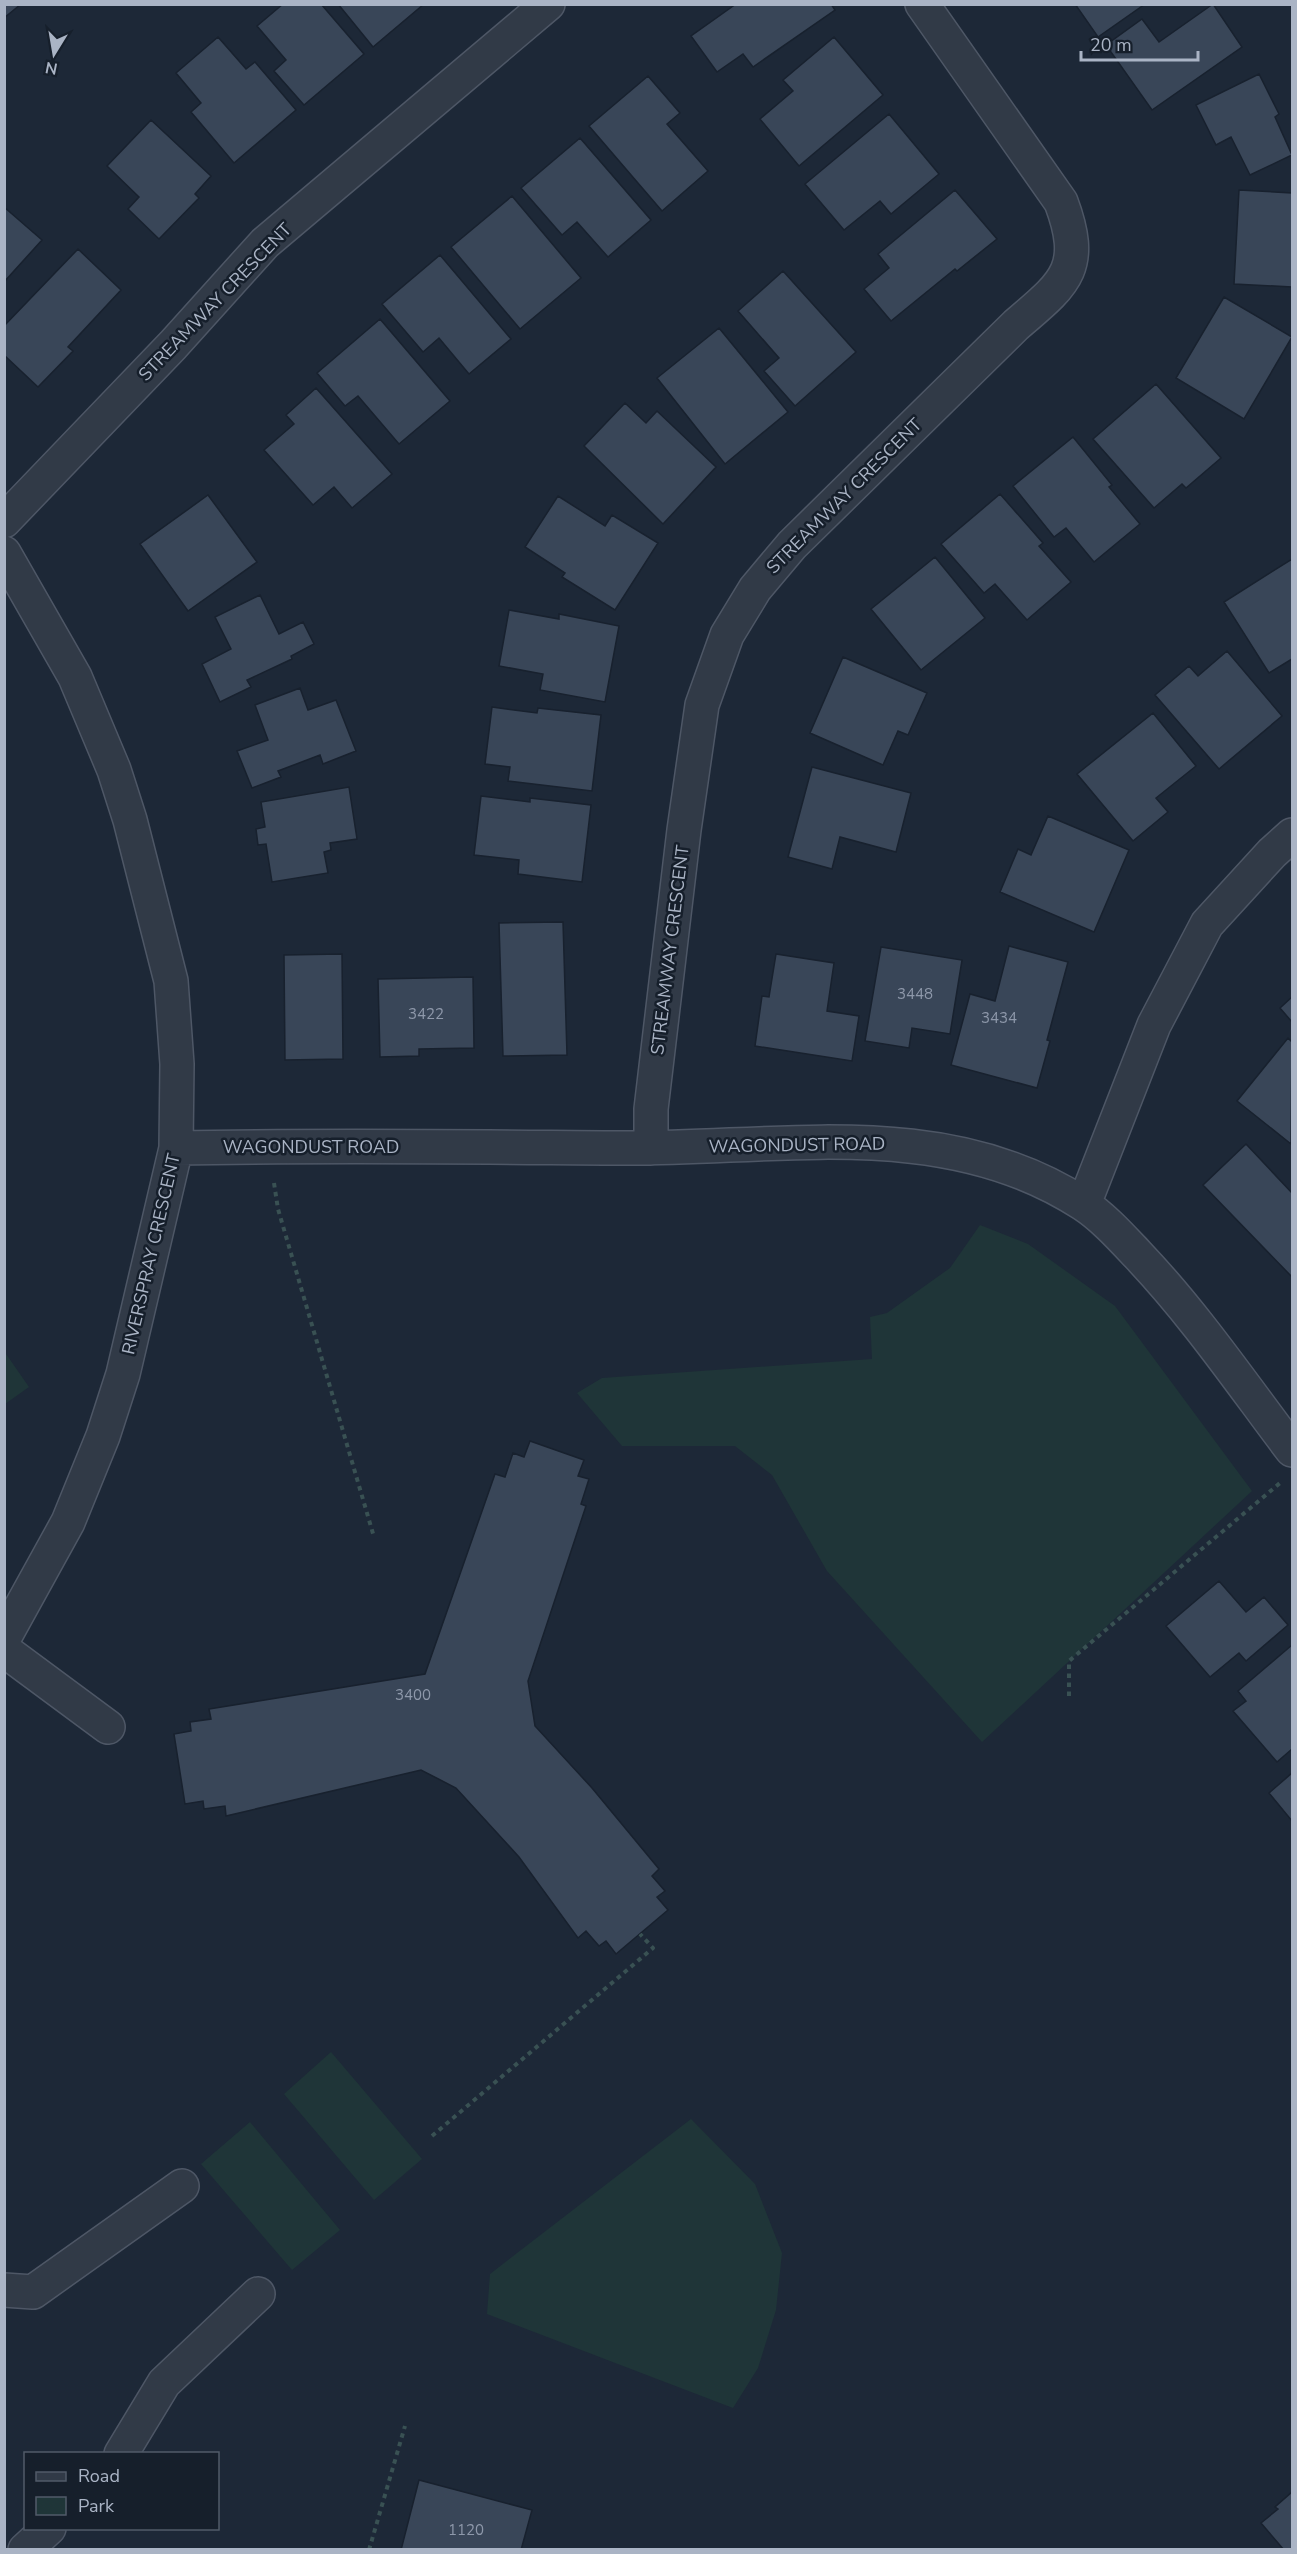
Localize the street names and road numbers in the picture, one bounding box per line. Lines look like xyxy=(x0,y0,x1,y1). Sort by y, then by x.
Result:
street label: STREAMWAY CRESCENT xyxy=(133,218,297,386)
street label: STREAMWAY CRESCENT xyxy=(761,413,927,579)
street label: STREAMWAY CRESCENT xyxy=(645,844,695,1056)
street label: WAGONDUST ROAD xyxy=(708,1131,886,1159)
street label: WAGONDUST ROAD xyxy=(223,1135,399,1159)
street label: RIVERSPRAY CRESCENT xyxy=(116,1151,186,1357)

